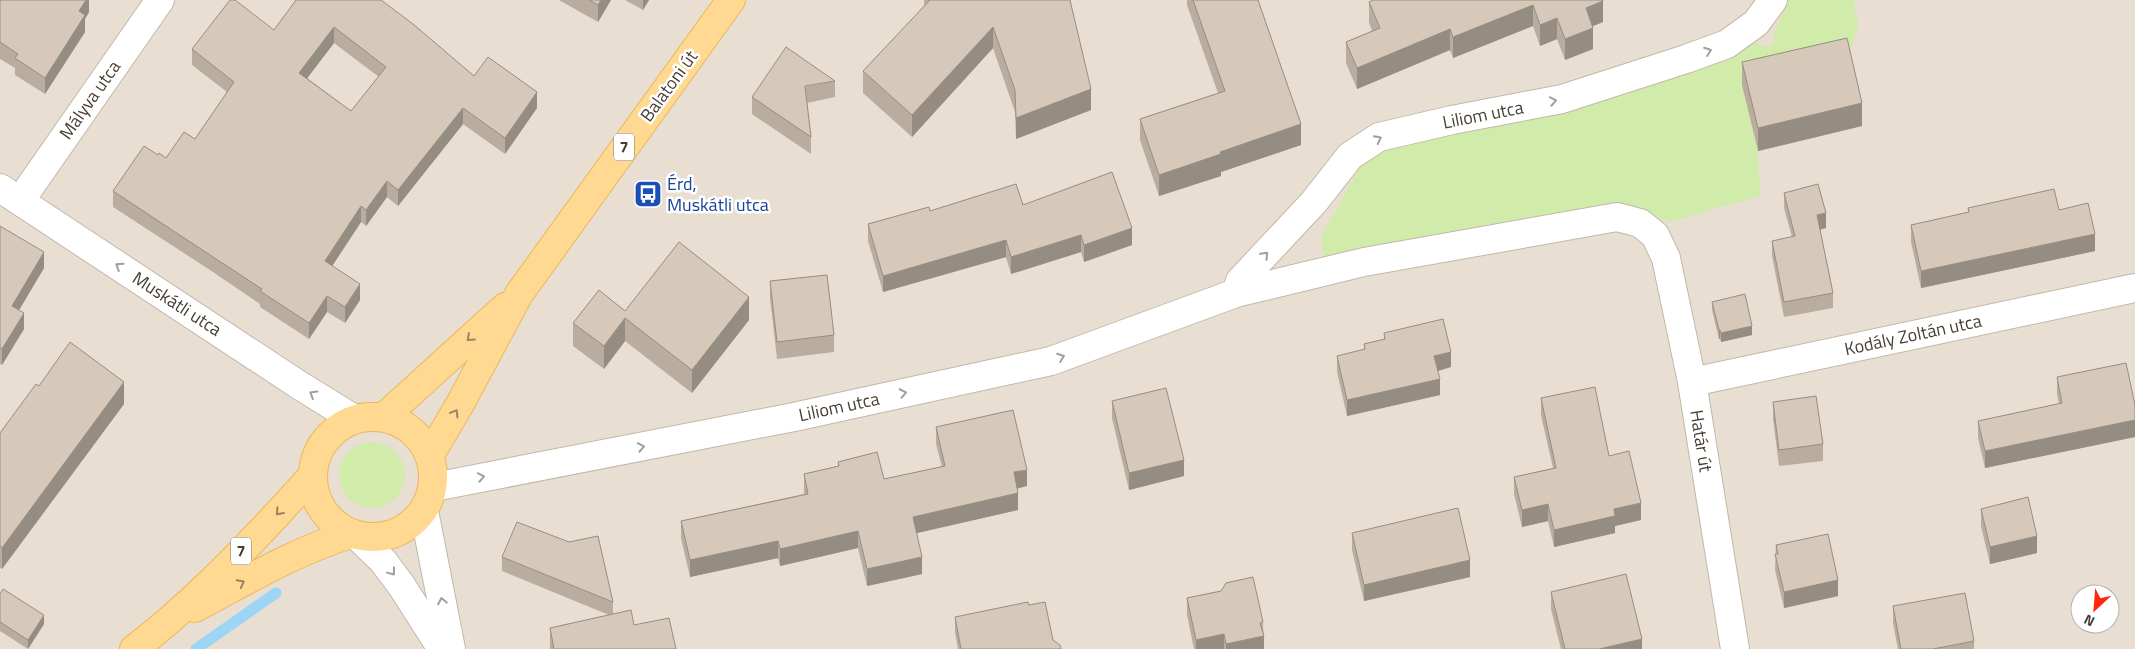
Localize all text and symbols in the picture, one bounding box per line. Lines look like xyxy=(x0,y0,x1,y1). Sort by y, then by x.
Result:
street label: Balatoni út xyxy=(633,44,704,127)
one-way arrow xyxy=(1703,47,1711,57)
street label: Mályva utca xyxy=(52,55,127,145)
street label: Liliom utca xyxy=(1440,93,1526,136)
one-way arrow xyxy=(1549,96,1557,106)
road number: 7 xyxy=(614,134,634,160)
one-way arrow xyxy=(1372,136,1381,146)
place label: Érd, Muskátli utca xyxy=(667,170,769,218)
bus stop icon: Érd, Muskátli utca xyxy=(633,179,663,209)
one-way arrow xyxy=(1259,251,1268,260)
one-way arrow xyxy=(115,263,124,272)
street label: Muskátli utca xyxy=(127,265,227,343)
street label: Kodály Zoltán utca xyxy=(1842,307,1984,362)
one-way arrow xyxy=(466,332,475,341)
one-way arrow xyxy=(1056,353,1065,363)
street label: Liliom utca xyxy=(796,385,882,428)
one-way arrow xyxy=(899,388,907,399)
one-way arrow xyxy=(309,390,318,400)
street label: Határ út xyxy=(1683,408,1720,475)
one-way arrow xyxy=(449,409,459,418)
one-way arrow xyxy=(637,443,645,453)
one-way arrow xyxy=(477,472,486,483)
one-way arrow xyxy=(276,506,285,515)
road number: 7 xyxy=(231,538,251,564)
one-way arrow xyxy=(386,566,394,575)
one-way arrow xyxy=(236,580,245,590)
north arrow xyxy=(2070,584,2120,634)
one-way arrow xyxy=(438,597,448,605)
text: N xyxy=(2080,610,2098,633)

